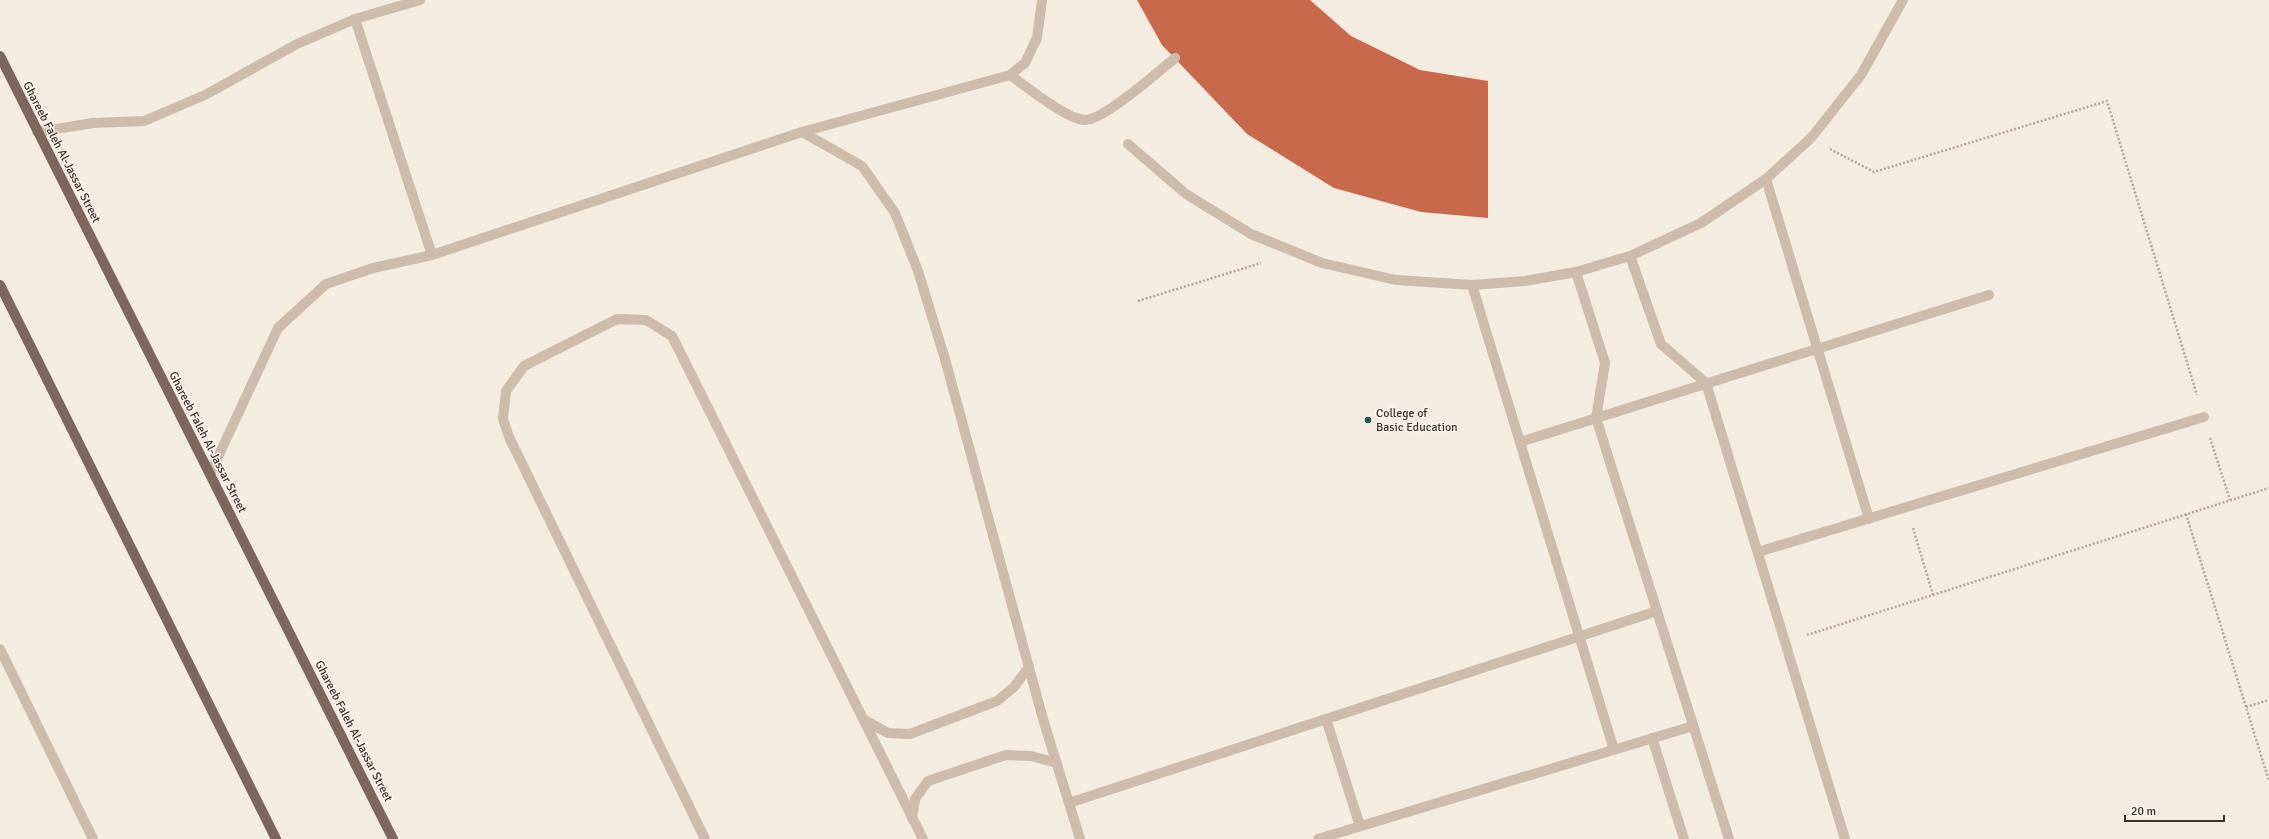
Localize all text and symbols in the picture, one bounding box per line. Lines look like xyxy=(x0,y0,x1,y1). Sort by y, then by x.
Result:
street label: Ghareeb Faleh Al-Jassar Street xyxy=(19,79,104,225)
street label: Ghareeb Faleh Al-Jassar Street xyxy=(165,369,250,515)
place label: College of Basic Education xyxy=(1376,406,1458,435)
marker: College of Basic Education xyxy=(1363,415,1373,425)
street label: Ghareeb Faleh Al-Jassar Street xyxy=(311,658,396,804)
scale bar xyxy=(2125,797,2224,823)
text: 20 m xyxy=(2131,804,2156,819)

